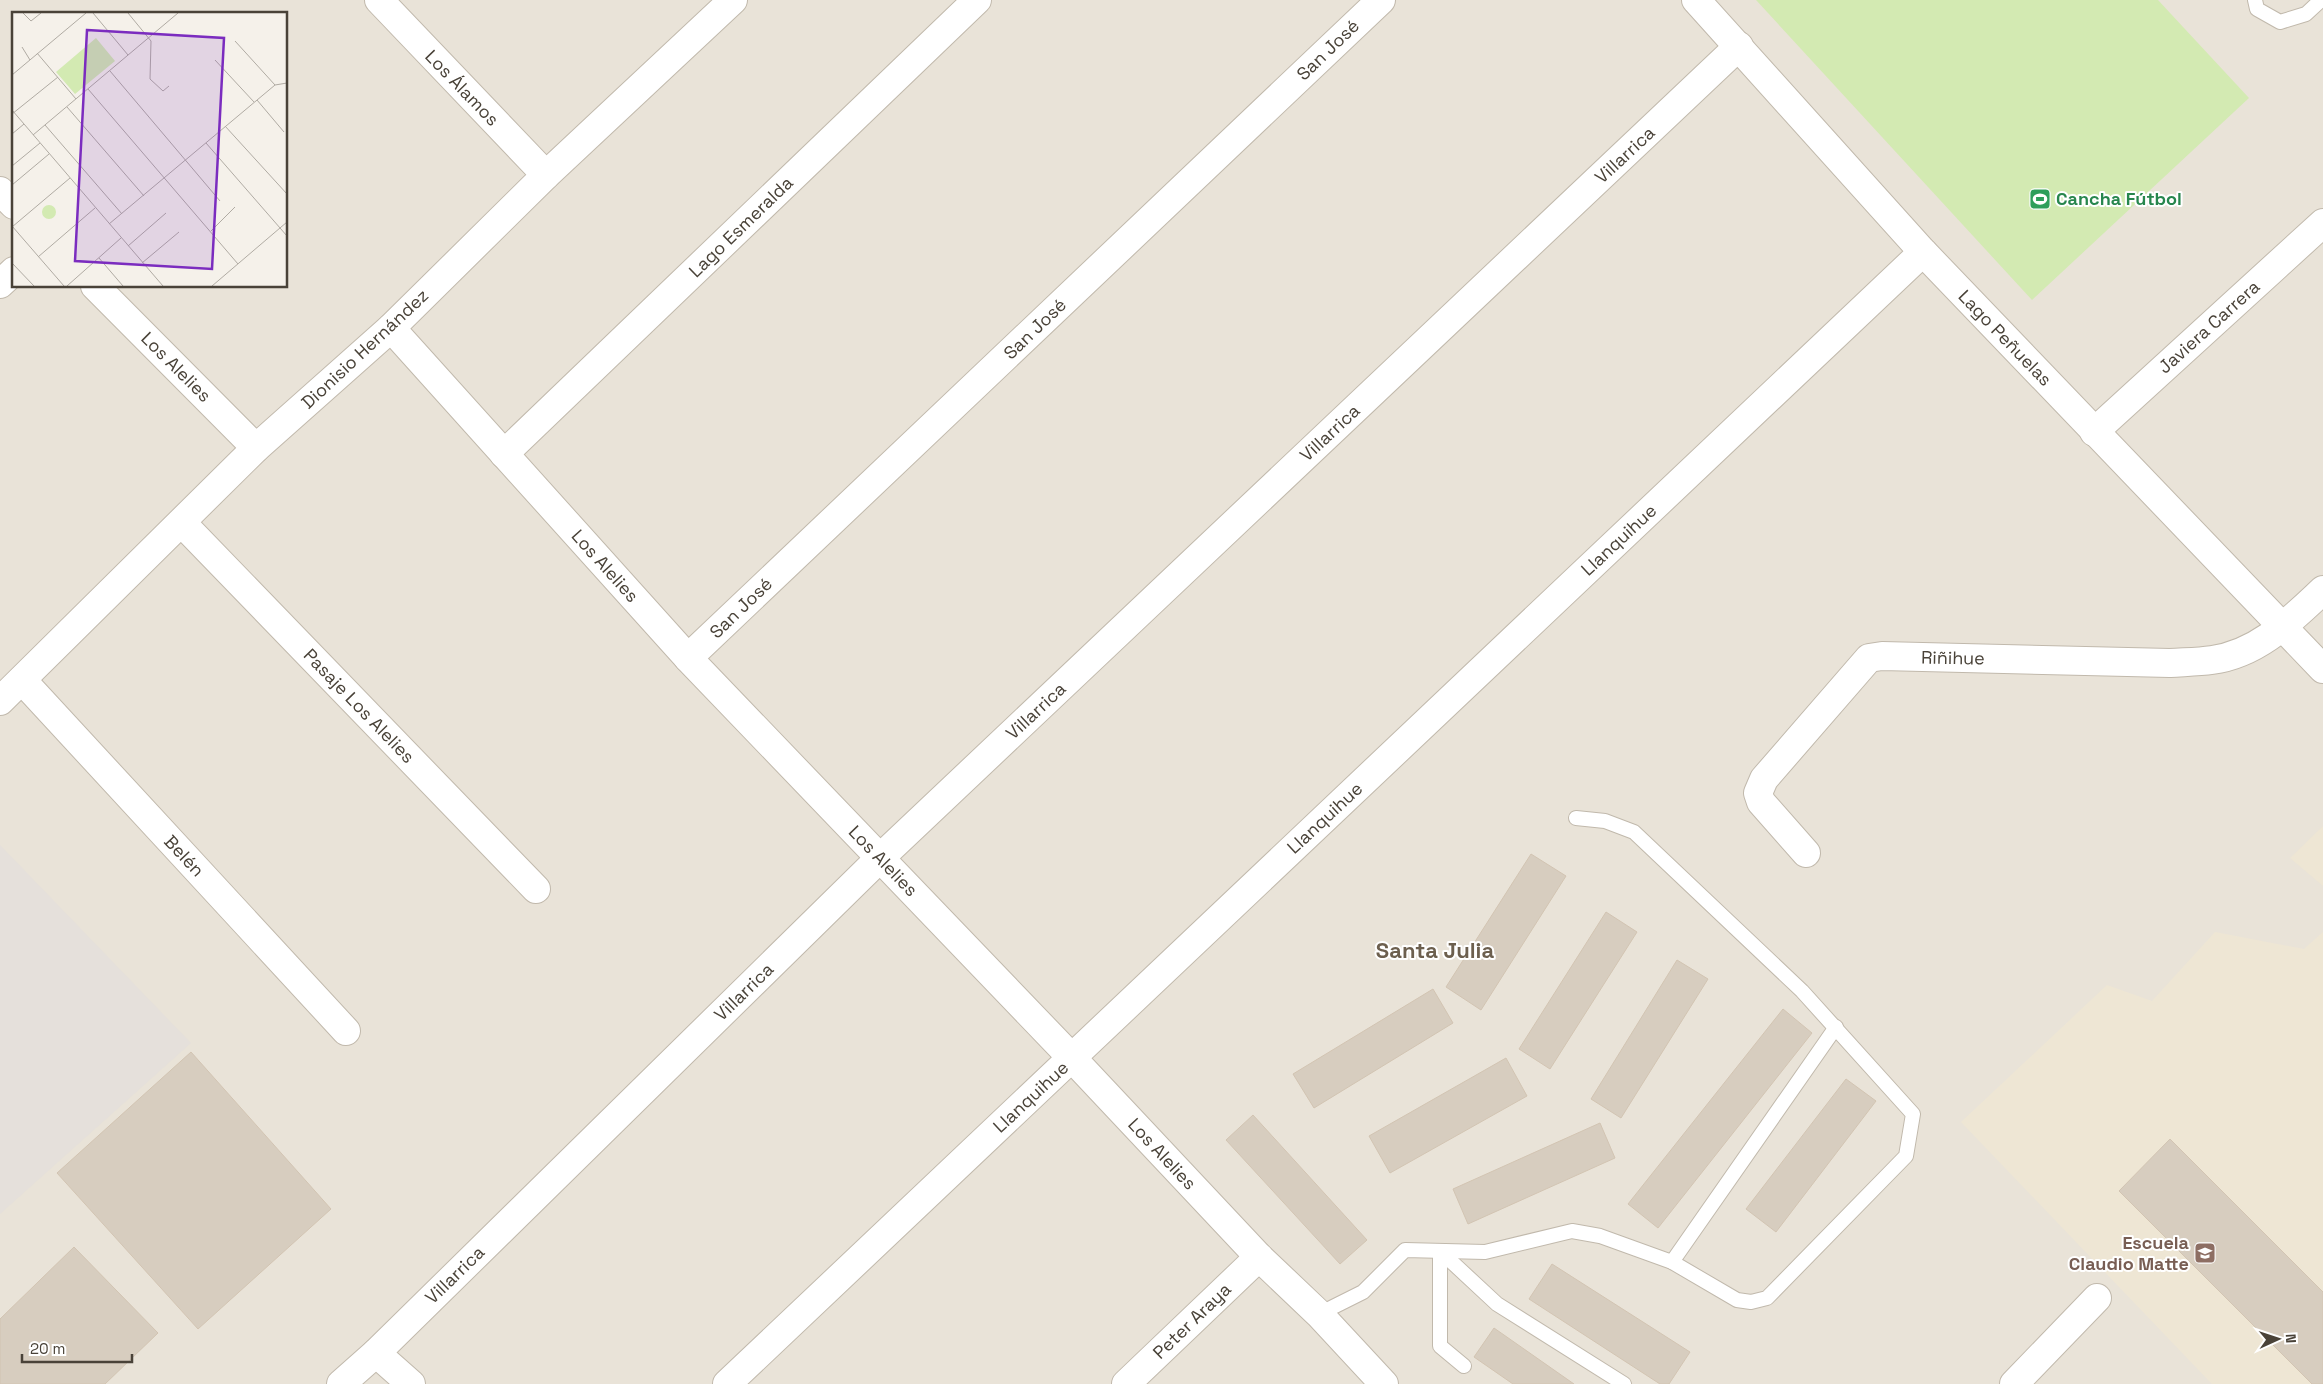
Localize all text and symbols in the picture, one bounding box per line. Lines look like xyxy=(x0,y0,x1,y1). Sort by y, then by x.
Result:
inset map xyxy=(12,12,288,288)
street label: San José xyxy=(1291,14,1364,85)
street label: Los Álamos xyxy=(420,45,504,131)
street label: Villarrica xyxy=(1590,121,1659,188)
street label: Lago Esmeralda xyxy=(684,171,798,282)
sports icon: Cancha Fútbol xyxy=(2028,187,2052,211)
place label: Cancha Fútbol xyxy=(2056,187,2182,210)
street label: Javiera Carrera xyxy=(2153,275,2264,378)
street label: Dionisio Hernández xyxy=(296,284,433,413)
street label: Lago Peñuelas xyxy=(1954,285,2057,391)
street label: San José xyxy=(998,293,1071,364)
street label: Los Alelies xyxy=(136,327,216,407)
street label: Villarrica xyxy=(1295,399,1364,466)
street label: Llanquihue xyxy=(1576,499,1661,581)
street label: Los Alelies xyxy=(567,524,644,607)
street label: San José xyxy=(704,572,777,643)
street label: Pasaje Los Alelies xyxy=(299,644,420,768)
street label: Riñihue xyxy=(1921,645,1985,670)
street label: Villarrica xyxy=(1001,677,1070,744)
street label: Llanquihue xyxy=(1282,777,1367,859)
street label: Los Alelies xyxy=(844,820,923,901)
street label: Belén xyxy=(159,830,209,881)
district label: Santa Julia xyxy=(1376,936,1494,964)
street label: Villarrica xyxy=(709,958,778,1026)
street label: Llanquihue xyxy=(988,1056,1073,1138)
street label: Los Alelies xyxy=(1123,1113,1202,1194)
place label: Escuela Claudio Matte xyxy=(2069,1231,2190,1275)
street label: Villarrica xyxy=(420,1241,489,1309)
school or university icon: Escuela Claudio Matte xyxy=(2193,1241,2217,1265)
street label: Peter Araya xyxy=(1148,1278,1236,1364)
north arrow xyxy=(2253,1314,2303,1364)
scale bar xyxy=(22,1332,132,1364)
text: N xyxy=(2282,1333,2300,1343)
text: 20 m xyxy=(30,1339,65,1358)

